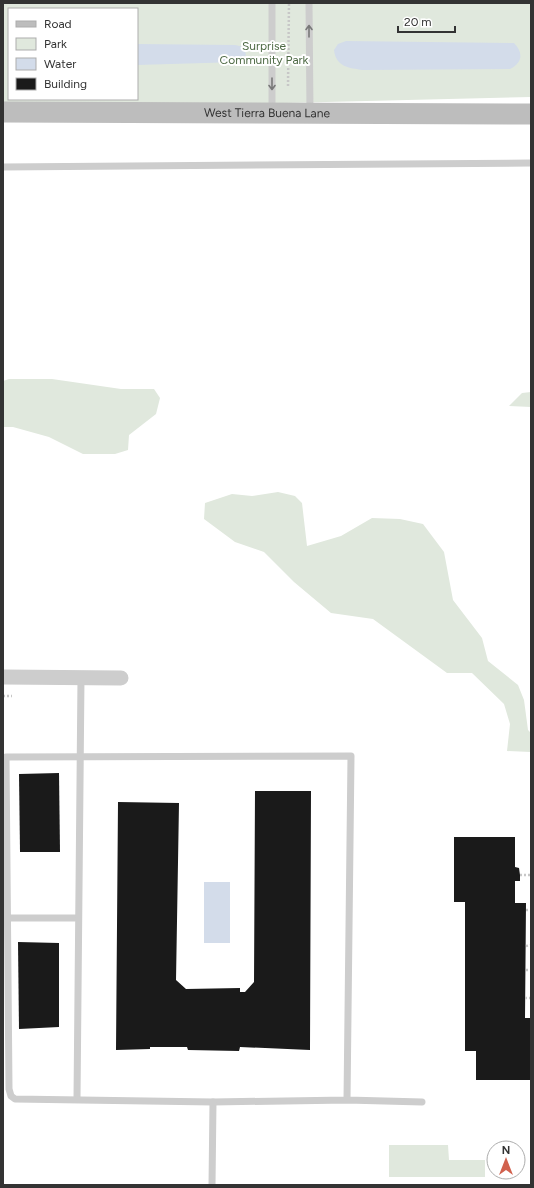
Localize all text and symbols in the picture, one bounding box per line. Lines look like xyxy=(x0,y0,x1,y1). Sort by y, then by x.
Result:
legend xyxy=(8,8,138,100)
scale bar xyxy=(398,8,455,34)
text: 20 m xyxy=(404,15,432,29)
text: Road xyxy=(44,17,72,31)
one-way arrow xyxy=(305,25,313,38)
text: Park xyxy=(44,37,67,51)
park label: Surprise Community Park xyxy=(220,39,309,67)
text: Water xyxy=(44,57,76,71)
text: Building xyxy=(44,77,87,91)
one-way arrow xyxy=(268,77,276,90)
street label: West Tierra Buena Lane xyxy=(204,106,330,120)
north arrow xyxy=(486,1140,526,1180)
text: N xyxy=(502,1144,510,1157)

